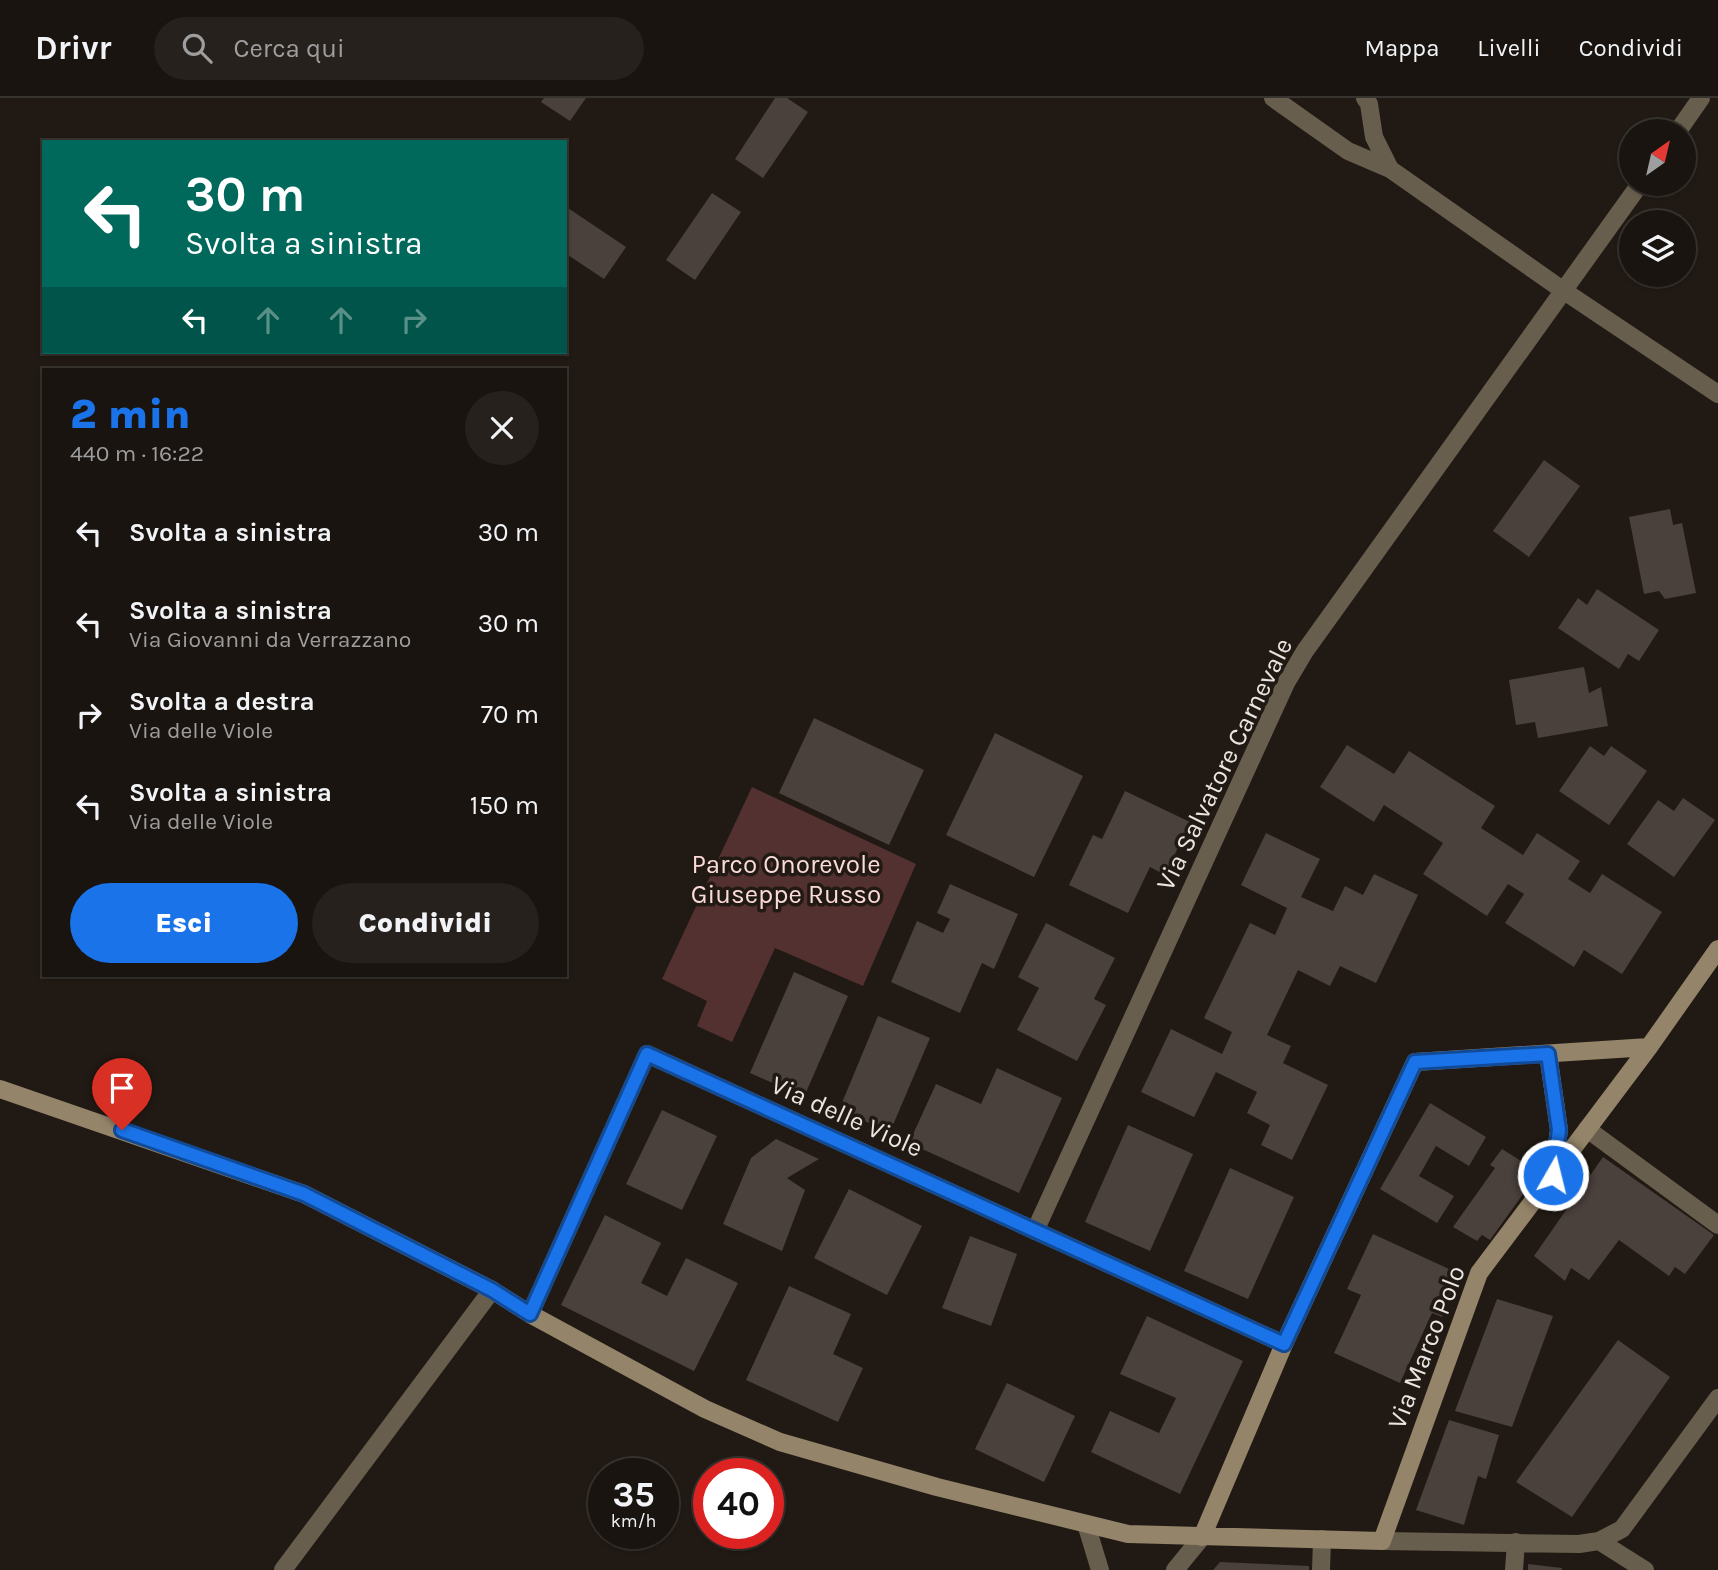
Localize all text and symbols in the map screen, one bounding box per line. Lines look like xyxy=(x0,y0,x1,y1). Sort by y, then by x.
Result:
search box xyxy=(154,17,644,80)
text: Drivr xyxy=(35,29,112,67)
icon: search xyxy=(178,29,216,67)
text: Cerca qui xyxy=(234,33,345,64)
text: Mappa xyxy=(1365,34,1439,62)
text: Livelli xyxy=(1477,34,1541,62)
text: Condividi xyxy=(1579,34,1683,62)
north arrow xyxy=(1619,119,1696,196)
map controls xyxy=(1619,119,1696,287)
text: 30 m xyxy=(185,166,305,223)
icon: left xyxy=(70,168,161,259)
button: layers xyxy=(1619,210,1696,287)
text: Svolta a sinistra xyxy=(185,225,423,262)
icon: left xyxy=(176,301,214,339)
icon: ahead xyxy=(249,301,287,339)
icon: ahead xyxy=(322,301,360,339)
icon: right xyxy=(395,301,433,339)
text: 2 min xyxy=(70,389,190,439)
button: close xyxy=(465,391,539,465)
text: 440 m · 16:22 xyxy=(70,440,204,467)
icon: left xyxy=(70,514,108,552)
text: Svolta a sinistra xyxy=(129,517,332,548)
text: 30 m xyxy=(478,517,539,548)
text: Svolta a sinistra xyxy=(129,595,332,626)
icon: left xyxy=(70,605,108,643)
text: 30 m xyxy=(478,608,539,639)
text: Via Giovanni da Verrazzano xyxy=(129,626,411,653)
street label: Via Salvatore Carnevale xyxy=(1150,633,1299,896)
text: Svolta a destra xyxy=(129,686,315,717)
icon: right xyxy=(70,696,108,734)
text: 70 m xyxy=(481,699,539,730)
text: Via delle Viole xyxy=(129,717,273,744)
text: Svolta a sinistra xyxy=(129,777,332,808)
icon: left xyxy=(70,787,108,825)
text: 150 m xyxy=(470,790,539,821)
text: Via delle Viole xyxy=(129,808,273,835)
park label: Parco Onorevole Giuseppe Russo xyxy=(691,849,881,910)
button: Esci xyxy=(70,883,298,963)
button: Condividi xyxy=(312,883,539,963)
pin xyxy=(92,1058,152,1130)
icon: arrive xyxy=(103,1069,141,1107)
street label: Via delle Viole xyxy=(766,1069,928,1164)
position arrow xyxy=(1516,1138,1590,1212)
street label: Via Marco Polo xyxy=(1381,1261,1472,1433)
speed limit sign: 40 xyxy=(693,1458,784,1549)
text: 35 xyxy=(612,1474,655,1515)
text: km/h xyxy=(611,1510,656,1532)

